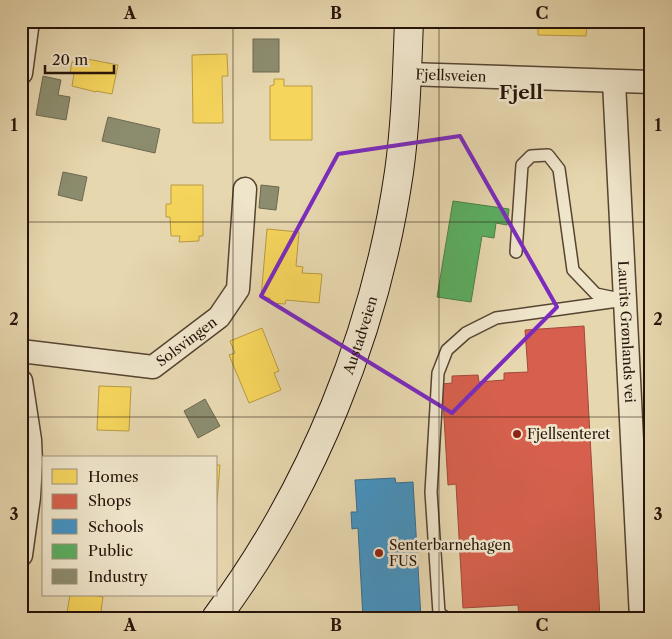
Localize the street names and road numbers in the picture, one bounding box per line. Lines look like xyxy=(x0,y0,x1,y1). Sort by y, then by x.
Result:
street label: Fjellsveien xyxy=(415,65,487,86)
street label: Laurits Grønlands vei xyxy=(614,260,639,403)
street label: Austadveien xyxy=(339,294,381,378)
street label: Solsvingen xyxy=(152,313,221,370)

